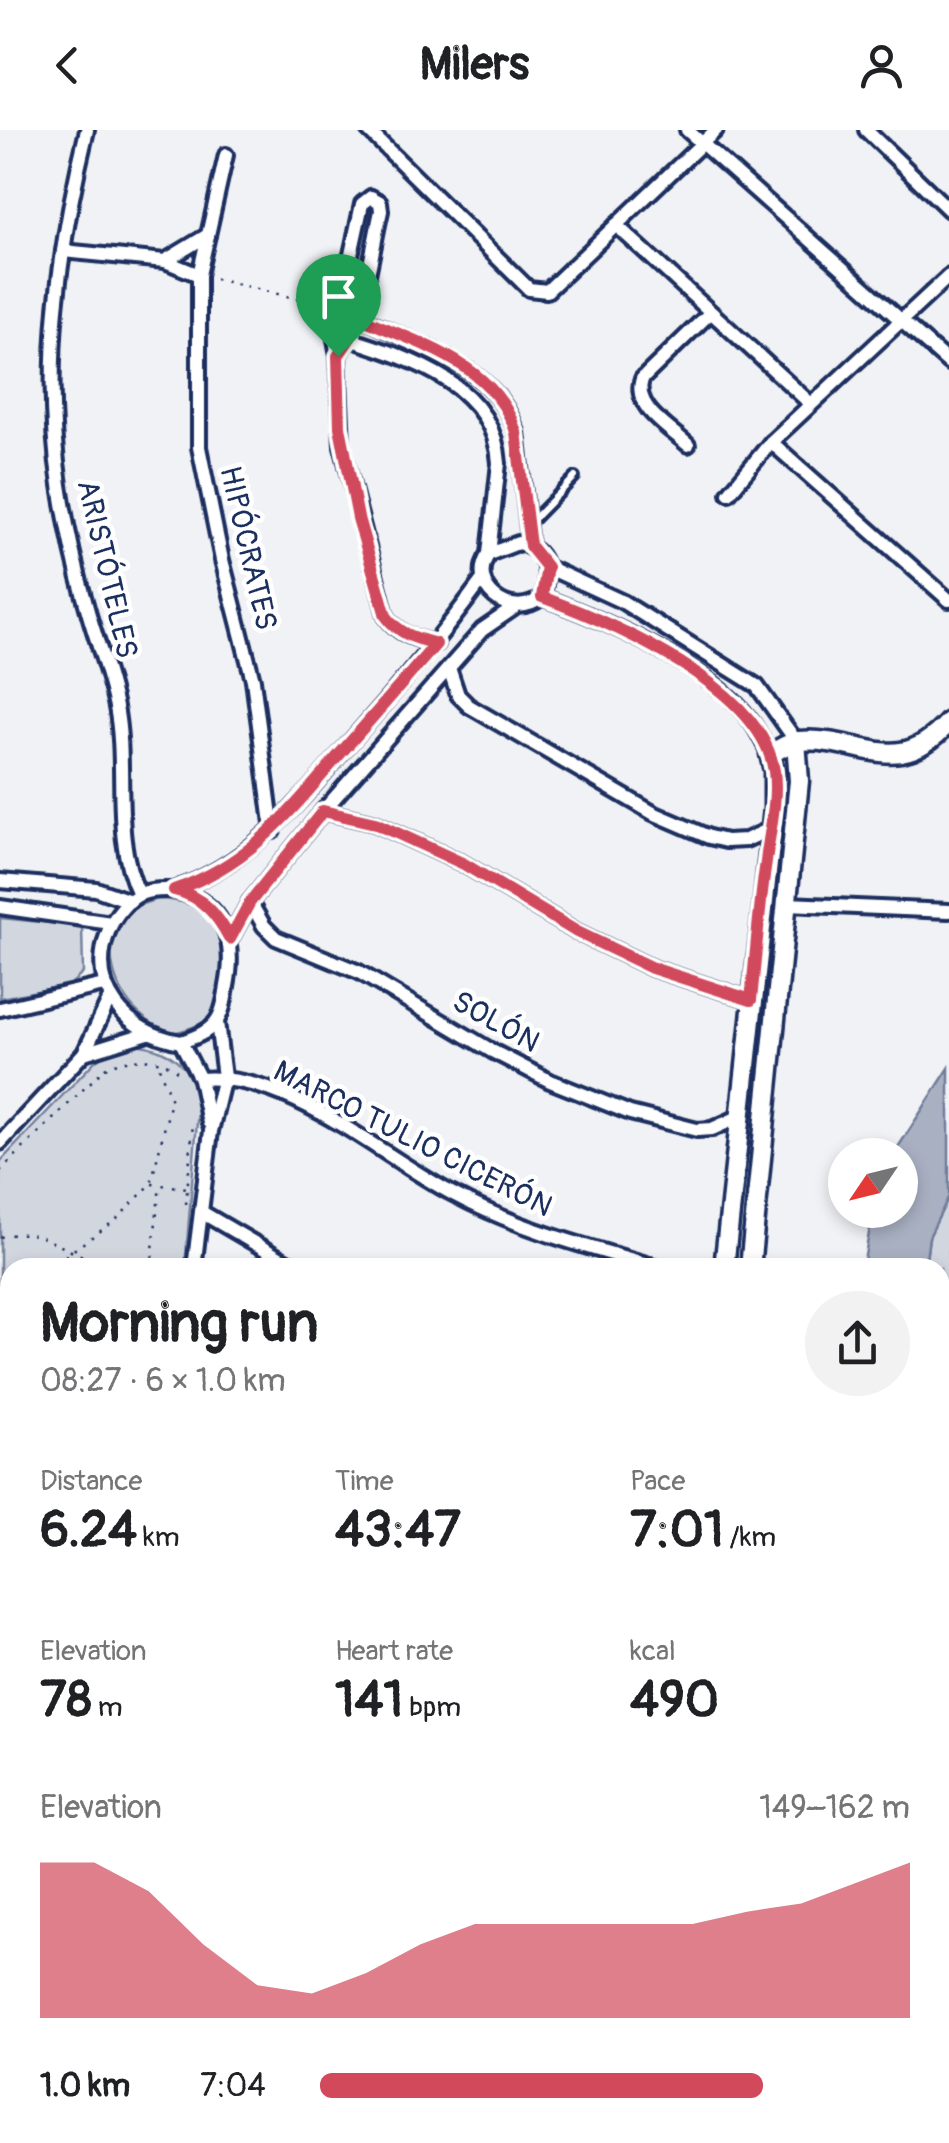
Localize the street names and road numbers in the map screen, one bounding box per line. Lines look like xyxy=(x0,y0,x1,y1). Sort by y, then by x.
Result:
street label: HIPÓCRATES xyxy=(211,463,285,633)
street label: ARISTÓTELES xyxy=(69,476,145,662)
street label: SOLÓN xyxy=(446,983,546,1061)
street label: MARCO TULIO CICERÓN xyxy=(267,1053,559,1225)

